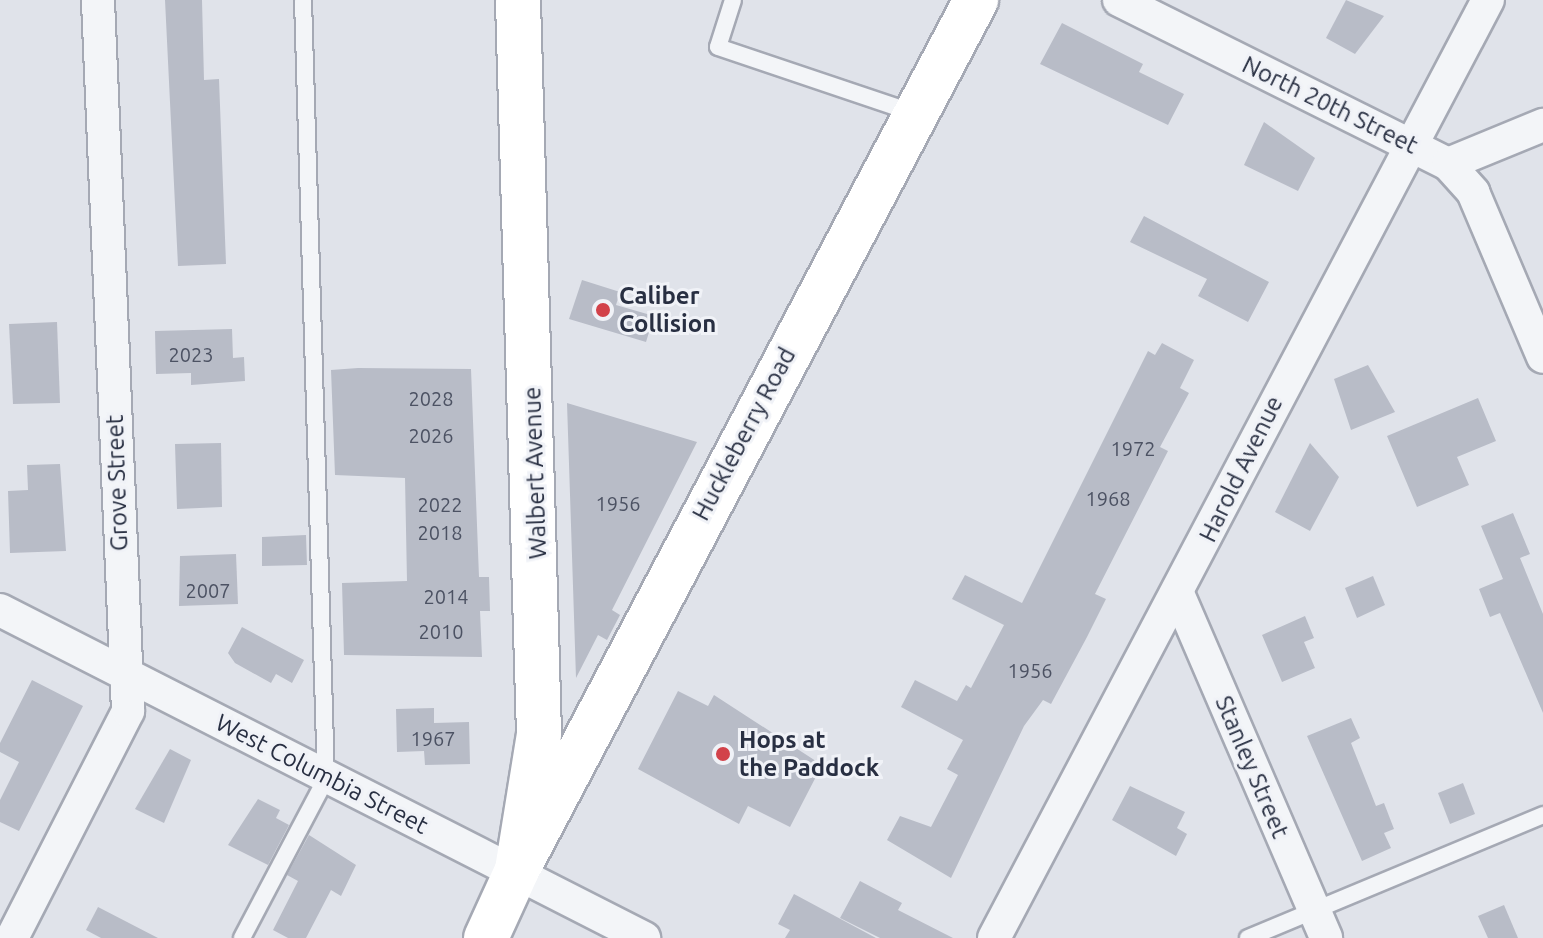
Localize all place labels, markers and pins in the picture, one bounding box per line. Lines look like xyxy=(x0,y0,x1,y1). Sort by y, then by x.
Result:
place label: Caliber Collision xyxy=(619,282,716,338)
marker: Caliber Collision xyxy=(594,301,612,319)
place label: Hops at the Paddock xyxy=(739,726,879,782)
marker: Hops at the Paddock xyxy=(714,745,732,763)

